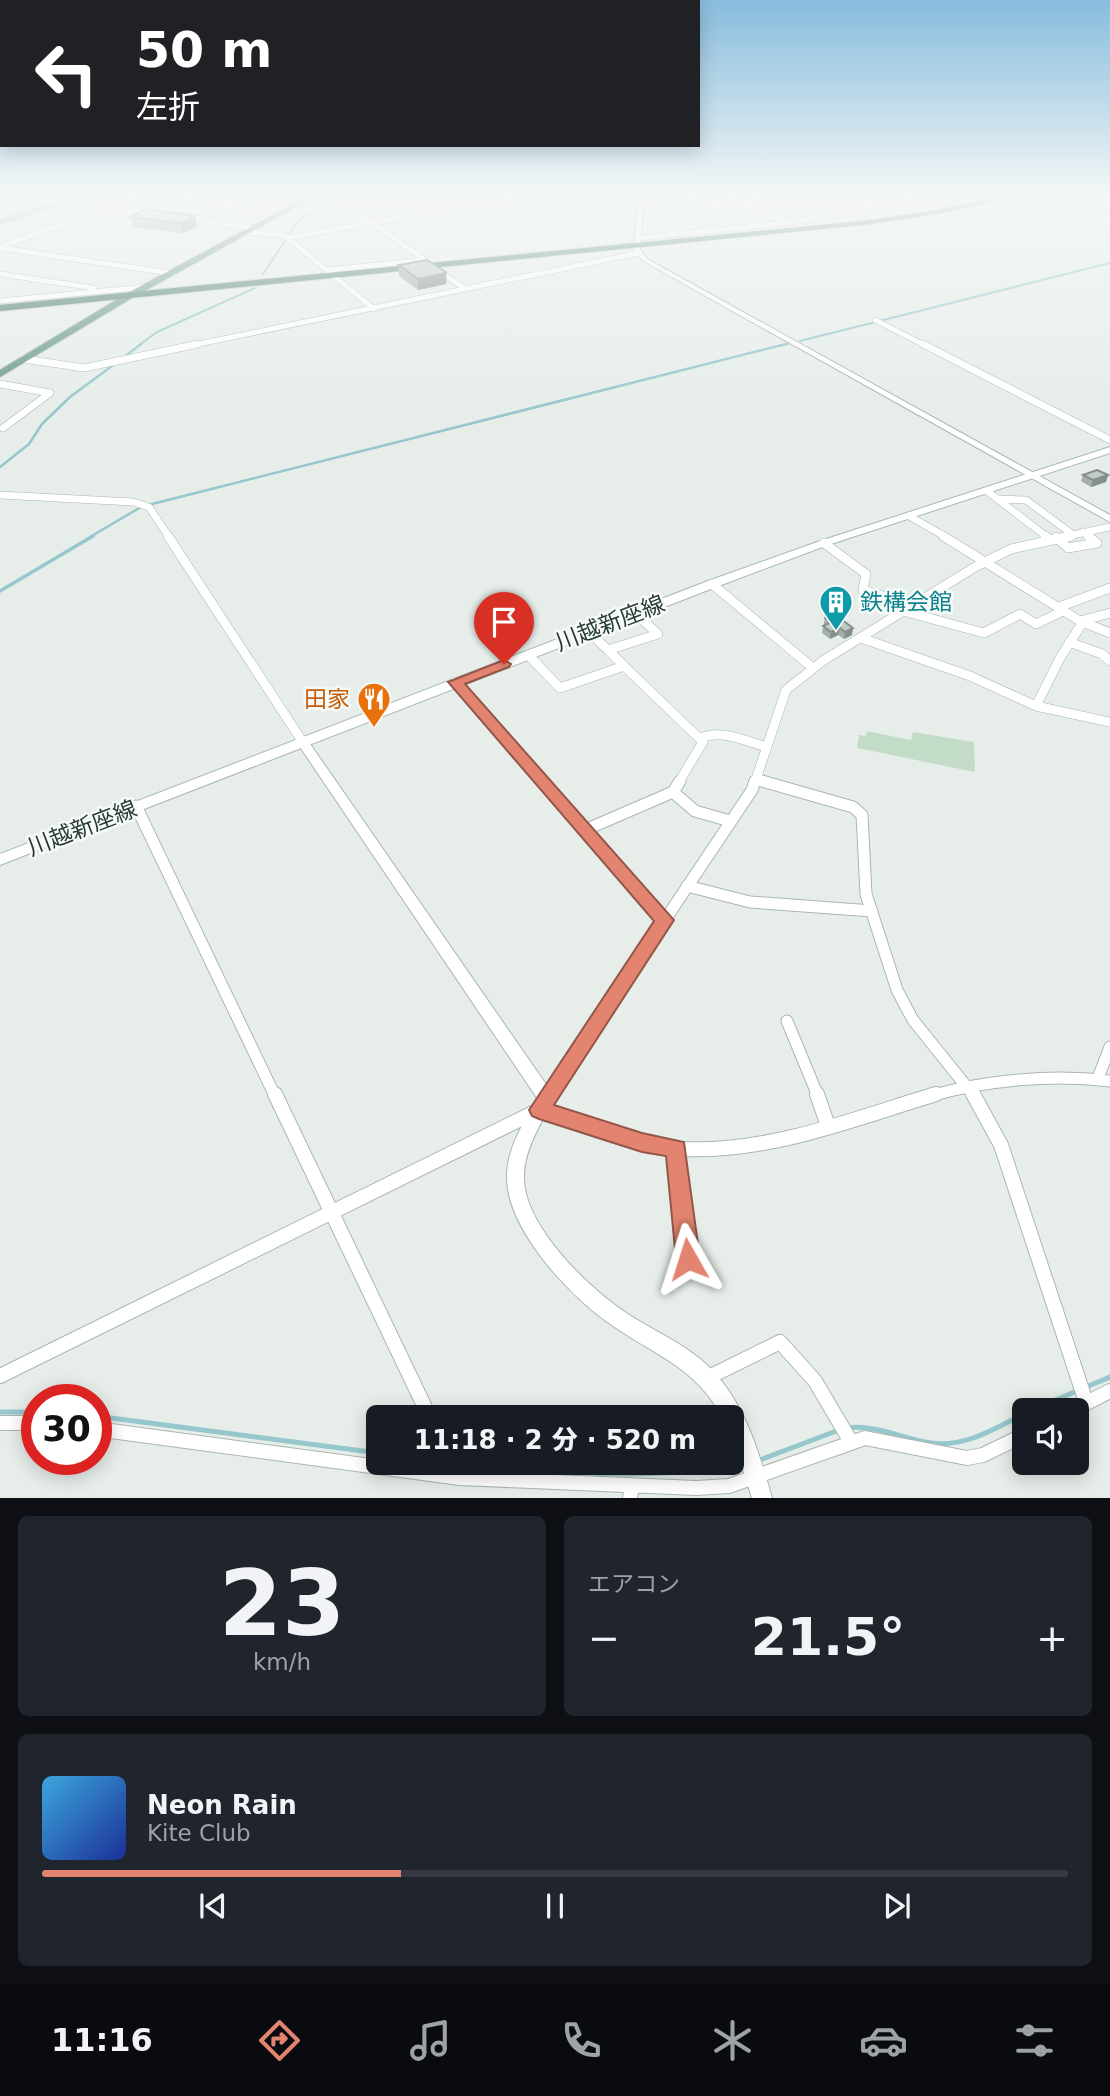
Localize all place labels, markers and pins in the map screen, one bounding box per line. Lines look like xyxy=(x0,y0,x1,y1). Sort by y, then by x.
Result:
building icon: 鉄構会館 xyxy=(817,583,855,632)
place label: 鉄構会館 xyxy=(860,589,952,615)
pin xyxy=(474,592,534,664)
restaurant icon: 田家 xyxy=(355,680,393,729)
place label: 田家 xyxy=(304,686,350,712)

